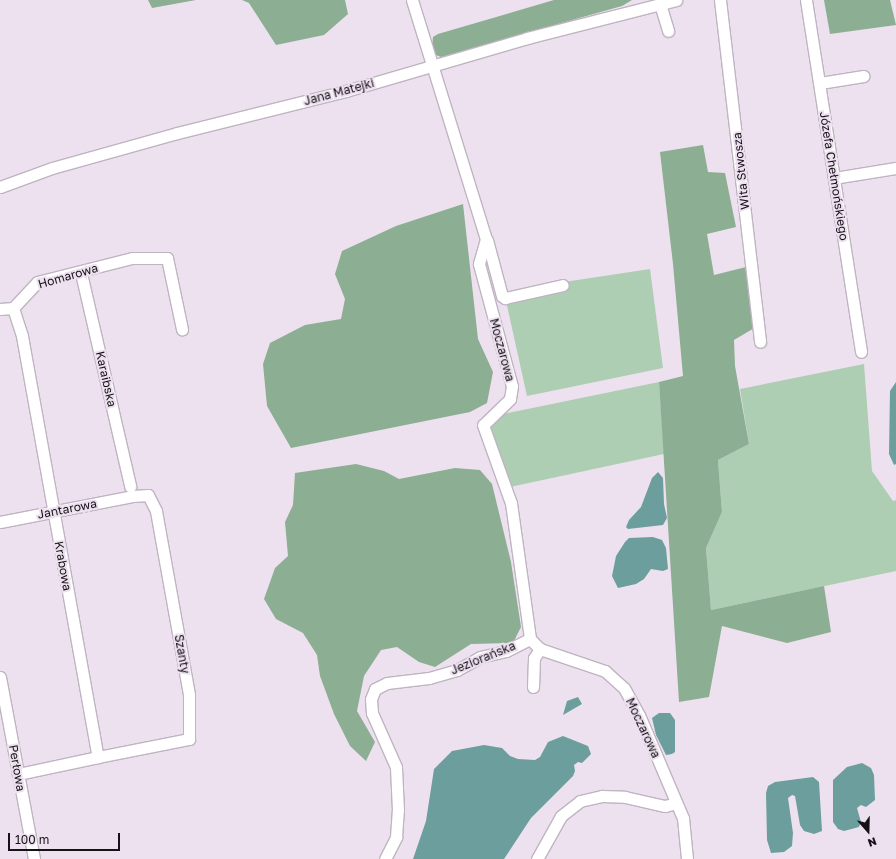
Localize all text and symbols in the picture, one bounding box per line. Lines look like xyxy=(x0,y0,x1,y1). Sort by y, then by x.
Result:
street label: Jana Matejki xyxy=(302,76,376,108)
street label: Józefa Chełmońskiego xyxy=(817,110,851,242)
street label: Wita Stwosza xyxy=(730,132,752,210)
street label: Homarowa xyxy=(36,261,100,291)
street label: Moczarowa xyxy=(487,317,517,383)
street label: Karaibska xyxy=(93,350,119,408)
street label: Jantarowa xyxy=(36,496,98,522)
street label: Krabowa xyxy=(52,540,74,592)
street label: Szanty xyxy=(171,633,193,675)
street label: Jeziorańska xyxy=(448,638,518,678)
street label: Moczarowa xyxy=(623,696,663,760)
street label: Perłowa xyxy=(6,744,28,792)
north arrow xyxy=(848,811,888,851)
scale bar xyxy=(10,825,122,851)
text: 100 m xyxy=(15,832,49,847)
text: N xyxy=(866,835,878,850)

